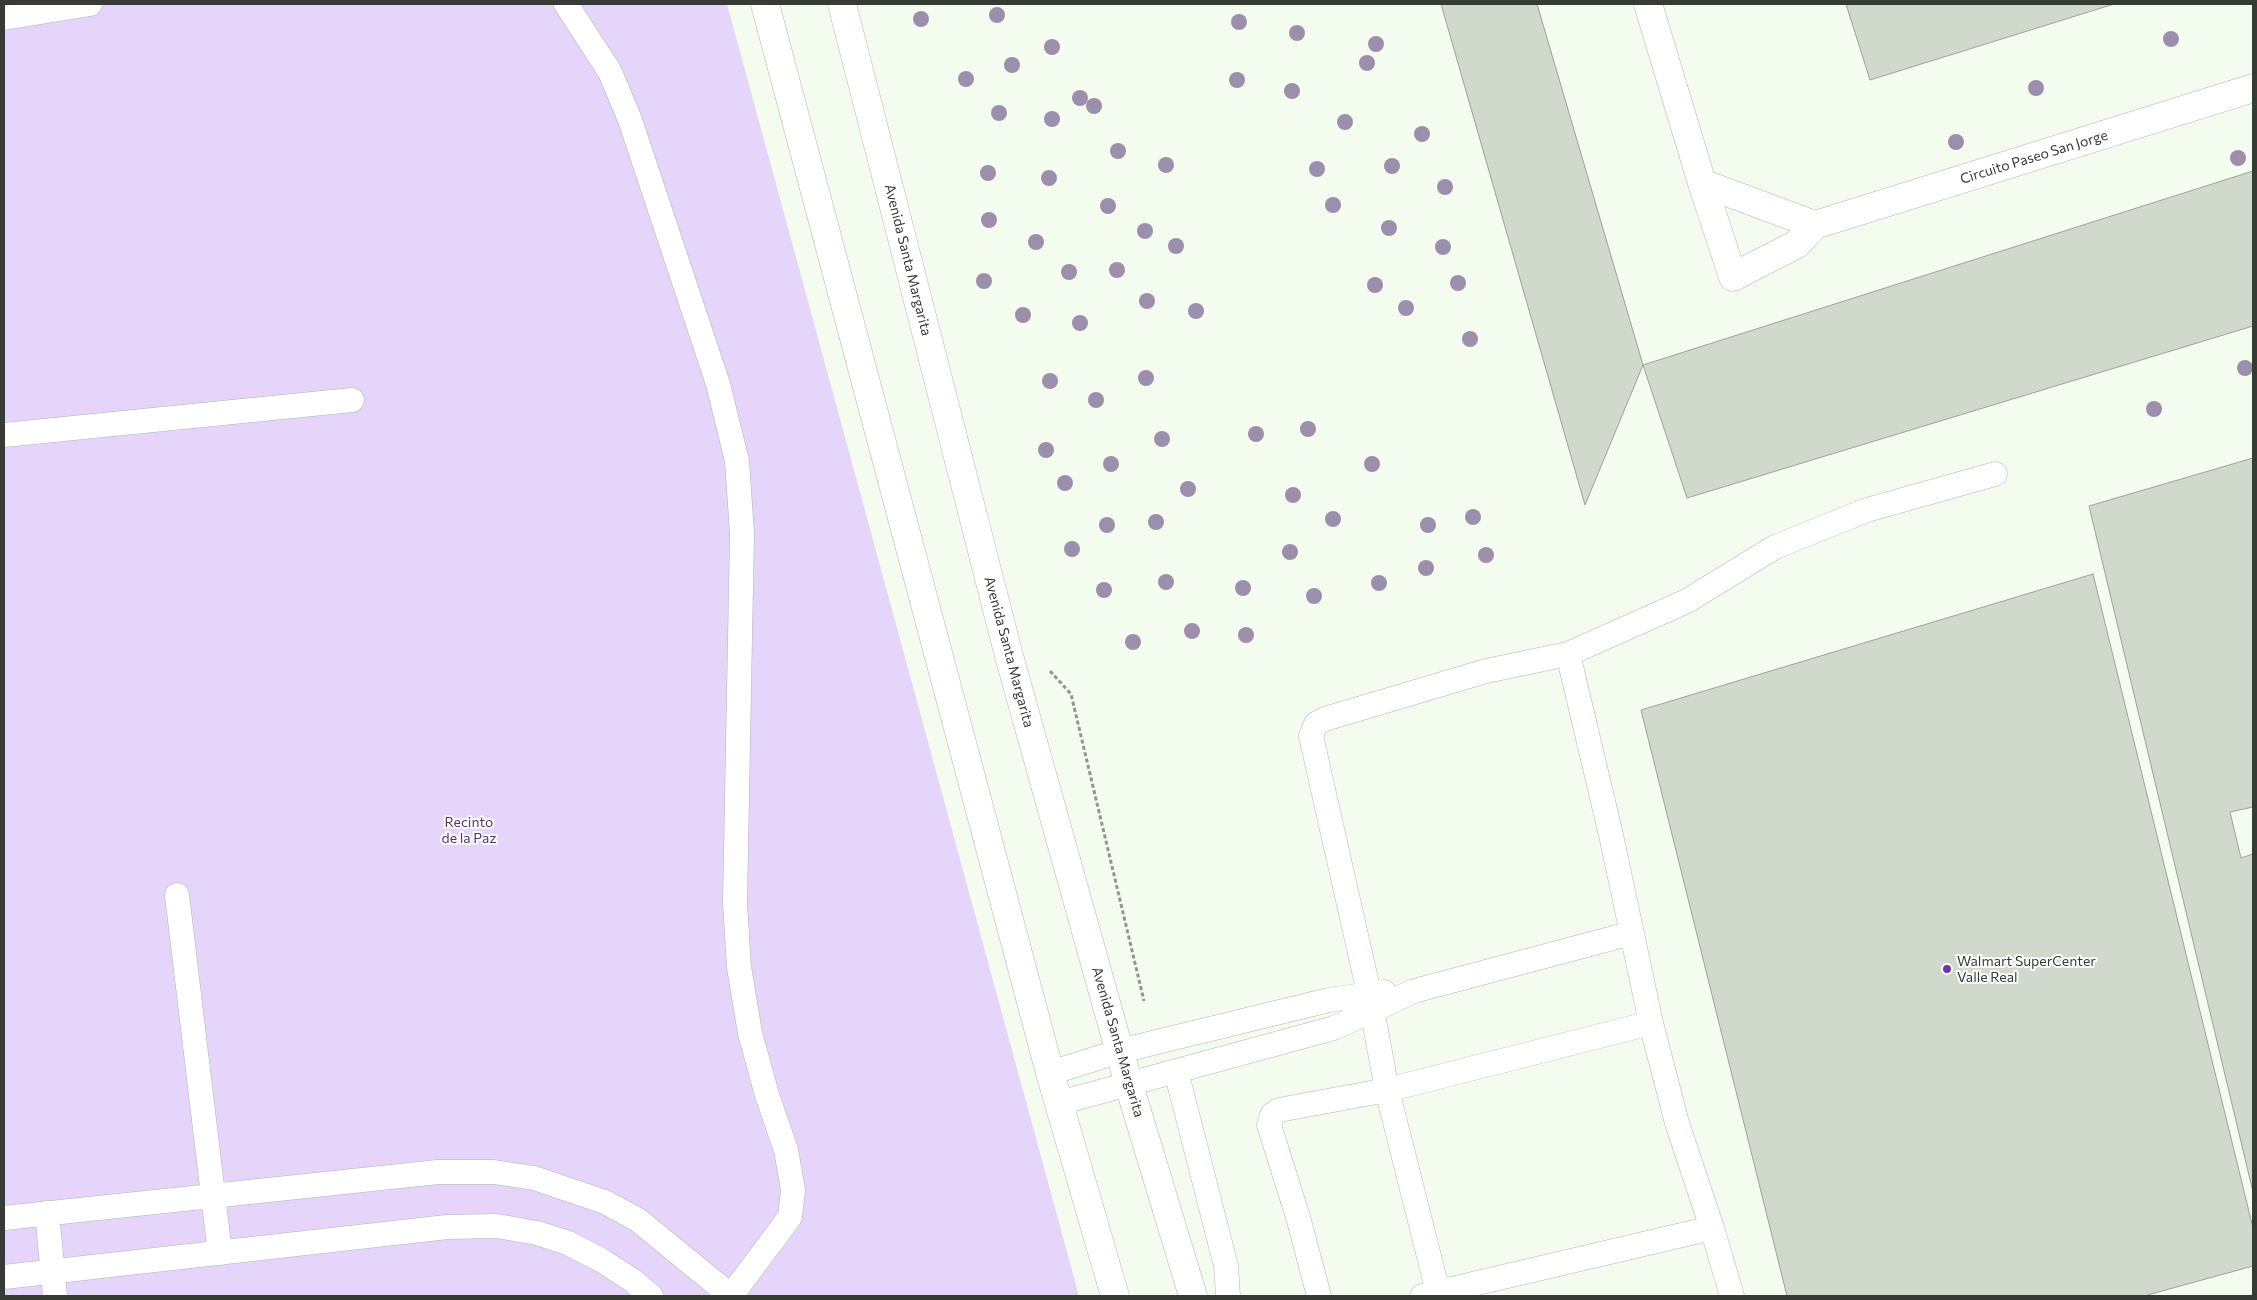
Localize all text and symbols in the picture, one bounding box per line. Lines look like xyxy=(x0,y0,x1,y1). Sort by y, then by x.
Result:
street label: Circuito Paseo San Jorge xyxy=(1958,127,2110,187)
street label: Avenida Santa Margarita xyxy=(881,182,935,338)
street label: Avenida Santa Margarita xyxy=(981,575,1037,729)
park label: Recinto de la Paz xyxy=(442,814,496,846)
place label: Walmart SuperCenter Valle Real xyxy=(1957,953,2096,986)
marker: Walmart SuperCenter Valle Real xyxy=(1941,963,1953,975)
street label: Avenida Santa Margarita xyxy=(1088,965,1148,1119)

